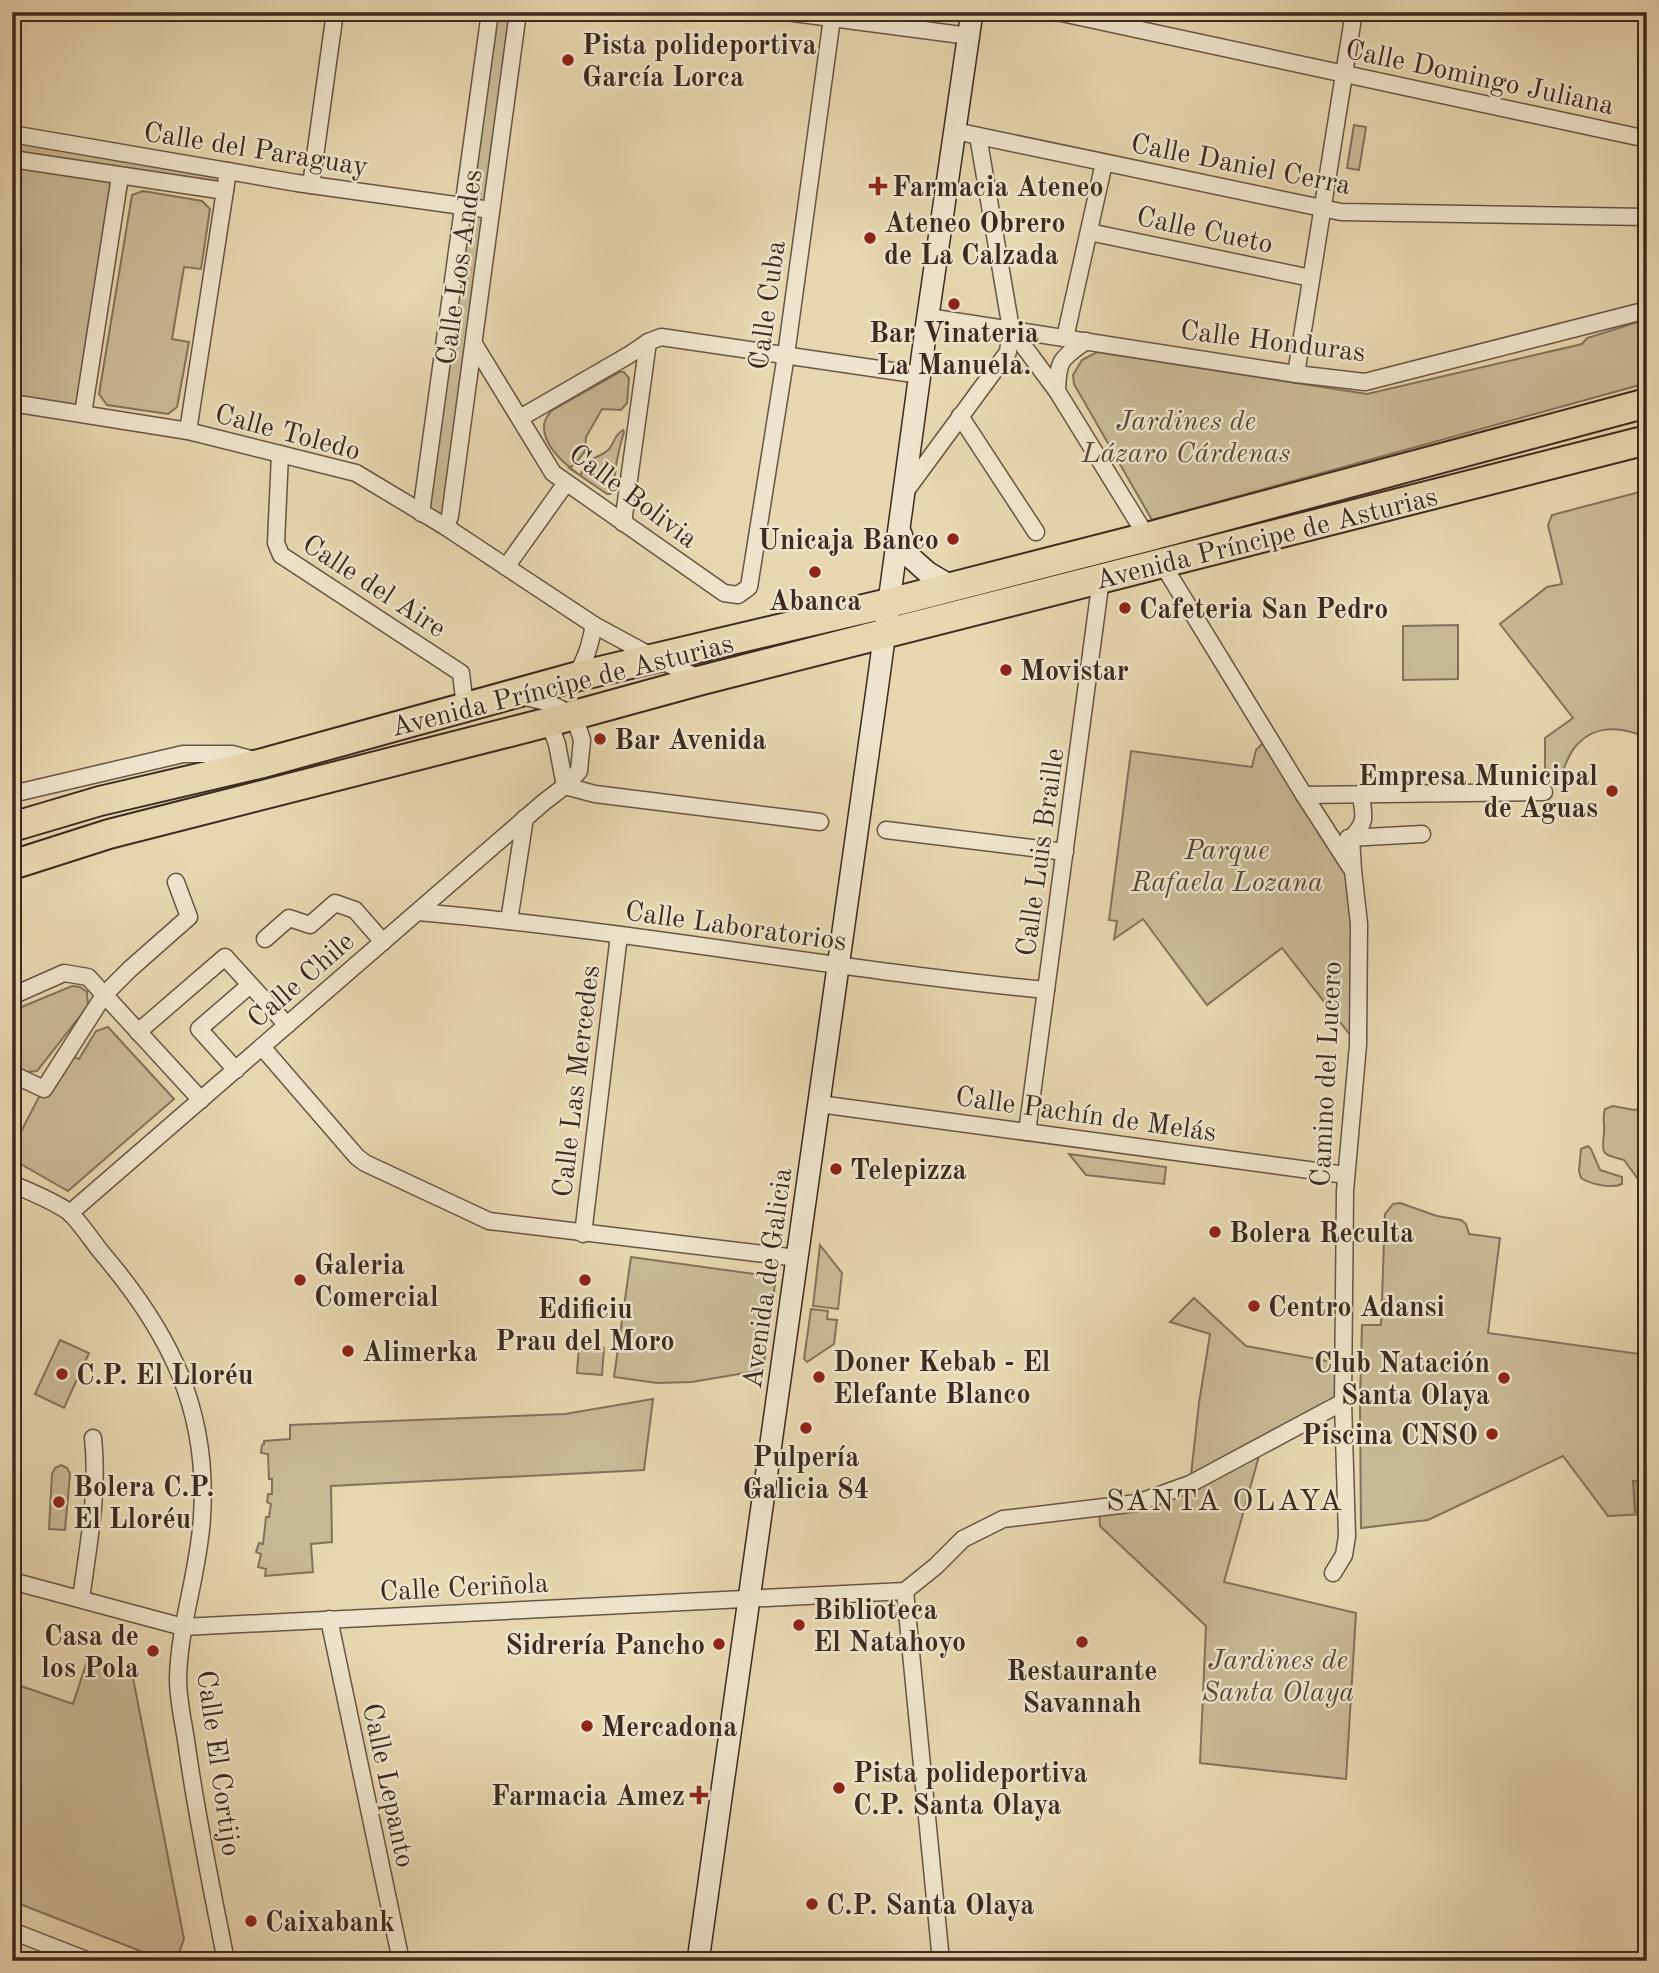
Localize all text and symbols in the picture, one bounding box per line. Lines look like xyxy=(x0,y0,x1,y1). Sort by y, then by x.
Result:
place label: Pista polideportiva García Lorca xyxy=(582,33,817,93)
street label: Calle Domingo Juliana xyxy=(1343,37,1616,121)
marker: Pista polideportiva García Lorca xyxy=(560,52,576,68)
street label: Calle del Paraguay xyxy=(141,119,370,183)
street label: Calle Daniel Cerra xyxy=(1128,131,1353,201)
street label: Calle Los Andes xyxy=(433,168,489,367)
place label: Farmacia Ateneo xyxy=(892,175,1104,203)
marker: Farmacia Ateneo xyxy=(870,178,886,194)
street label: Calle Cueto xyxy=(1134,204,1275,260)
place label: Ateneo Obrero de La Calzada xyxy=(884,211,1066,271)
marker: Ateneo Obrero de La Calzada xyxy=(862,230,878,246)
street label: Calle Cuba xyxy=(746,239,792,372)
marker: Bar Vinateria La Manuela. xyxy=(946,296,962,312)
street label: Calle Honduras xyxy=(1178,318,1367,368)
place label: Bar Vinateria La Manuela. xyxy=(869,321,1039,381)
street label: Calle Toledo xyxy=(211,401,363,467)
park label: Jardines de Lázaro Cárdenas xyxy=(1080,409,1291,469)
street label: Calle Bolivia xyxy=(563,440,702,555)
street label: Avenida Príncipe de Asturias xyxy=(1093,484,1441,596)
place label: Unicaja Banco xyxy=(758,528,939,556)
street label: Calle del Aire xyxy=(297,531,450,644)
marker: Unicaja Banco xyxy=(945,531,961,547)
marker: Abanca xyxy=(807,564,823,580)
place label: Abanca xyxy=(768,589,862,617)
place label: Cafeteria San Pedro xyxy=(1139,597,1388,625)
marker: Cafeteria San Pedro xyxy=(1117,600,1133,616)
street label: Avenida Príncipe de Asturias xyxy=(389,631,737,743)
place label: Movistar xyxy=(1020,659,1129,687)
marker: Movistar xyxy=(998,662,1014,678)
place label: Bar Avenida xyxy=(614,728,767,756)
marker: Bar Avenida xyxy=(592,731,608,747)
street label: Calle Luis Braille xyxy=(1014,747,1070,958)
place label: Empresa Municipal de Aguas xyxy=(1358,764,1598,824)
marker: Empresa Municipal de Aguas xyxy=(1604,783,1620,799)
park label: Parque Rafaela Lozana xyxy=(1130,838,1323,898)
street label: Calle Laboratorios xyxy=(623,899,848,957)
street label: Calle Chile xyxy=(244,928,360,1035)
street label: Camino del Lucero xyxy=(1308,960,1348,1188)
street label: Calle Las Mercedes xyxy=(550,964,606,1199)
street label: Calle Pachín de Melás xyxy=(953,1084,1218,1148)
place label: Telepizza xyxy=(850,1158,967,1186)
marker: Telepizza xyxy=(828,1161,844,1177)
street label: Avenida de Galicia xyxy=(740,1166,798,1391)
place label: Bolera Reculta xyxy=(1229,1221,1414,1249)
marker: Bolera Reculta xyxy=(1207,1224,1223,1240)
place label: Galeria Comercial xyxy=(314,1253,439,1313)
marker: Galeria Comercial xyxy=(292,1272,308,1288)
marker: Edificiu Prau del Moro xyxy=(577,1272,593,1288)
place label: Centro Adansi xyxy=(1268,1295,1445,1323)
place label: Edificiu Prau del Moro xyxy=(495,1297,675,1357)
marker: Centro Adansi xyxy=(1246,1298,1262,1314)
place label: Alimerka xyxy=(362,1340,478,1368)
marker: Alimerka xyxy=(340,1343,356,1359)
place label: Doner Kebab - El Elefante Blanco xyxy=(833,1350,1051,1410)
place label: Club Natación Santa Olaya xyxy=(1314,1351,1490,1411)
place label: C.P. El Lloréu xyxy=(76,1363,253,1391)
marker: C.P. El Lloréu xyxy=(54,1366,70,1382)
marker: Doner Kebab - El Elefante Blanco xyxy=(811,1369,827,1385)
marker: Club Natación Santa Olaya xyxy=(1496,1370,1512,1386)
marker: Pulpería Galicia 84 xyxy=(798,1420,814,1436)
place label: Piscina CNSO xyxy=(1302,1423,1478,1451)
marker: Piscina CNSO xyxy=(1484,1426,1500,1442)
place label: Pulpería Galicia 84 xyxy=(742,1445,870,1505)
place label: Bolera C.P. El Lloréu xyxy=(73,1475,214,1535)
district label: SANTA OLAYA xyxy=(1106,1487,1344,1517)
marker: Bolera C.P. El Lloréu xyxy=(51,1494,67,1510)
street label: Calle Ceriñola xyxy=(379,1571,550,1607)
place label: Biblioteca El Natahoyo xyxy=(813,1598,966,1658)
marker: Biblioteca El Natahoyo xyxy=(791,1617,807,1633)
place label: Casa de los Pola xyxy=(41,1624,139,1684)
place label: Sidrería Pancho xyxy=(505,1633,705,1661)
marker: Restaurante Savannah xyxy=(1074,1634,1090,1650)
marker: Sidrería Pancho xyxy=(711,1636,727,1652)
marker: Casa de los Pola xyxy=(145,1643,161,1659)
park label: Jardines de Santa Olaya xyxy=(1202,1648,1354,1708)
place label: Restaurante Savannah xyxy=(1007,1659,1157,1719)
street label: Calle El Cortijo xyxy=(190,1669,244,1858)
street label: Calle Lepanto xyxy=(356,1701,418,1870)
place label: Mercadona xyxy=(601,1715,738,1743)
marker: Mercadona xyxy=(579,1718,595,1734)
place label: Pista polideportiva C.P. Santa Olaya xyxy=(853,1761,1088,1821)
marker: Pista polideportiva C.P. Santa Olaya xyxy=(831,1780,847,1796)
place label: Farmacia Amez xyxy=(491,1784,685,1812)
marker: Farmacia Amez xyxy=(691,1787,707,1803)
place label: C.P. Santa Olaya xyxy=(826,1893,1035,1921)
marker: C.P. Santa Olaya xyxy=(804,1896,820,1912)
place label: Caixabank xyxy=(265,1910,395,1938)
marker: Caixabank xyxy=(243,1913,259,1929)

